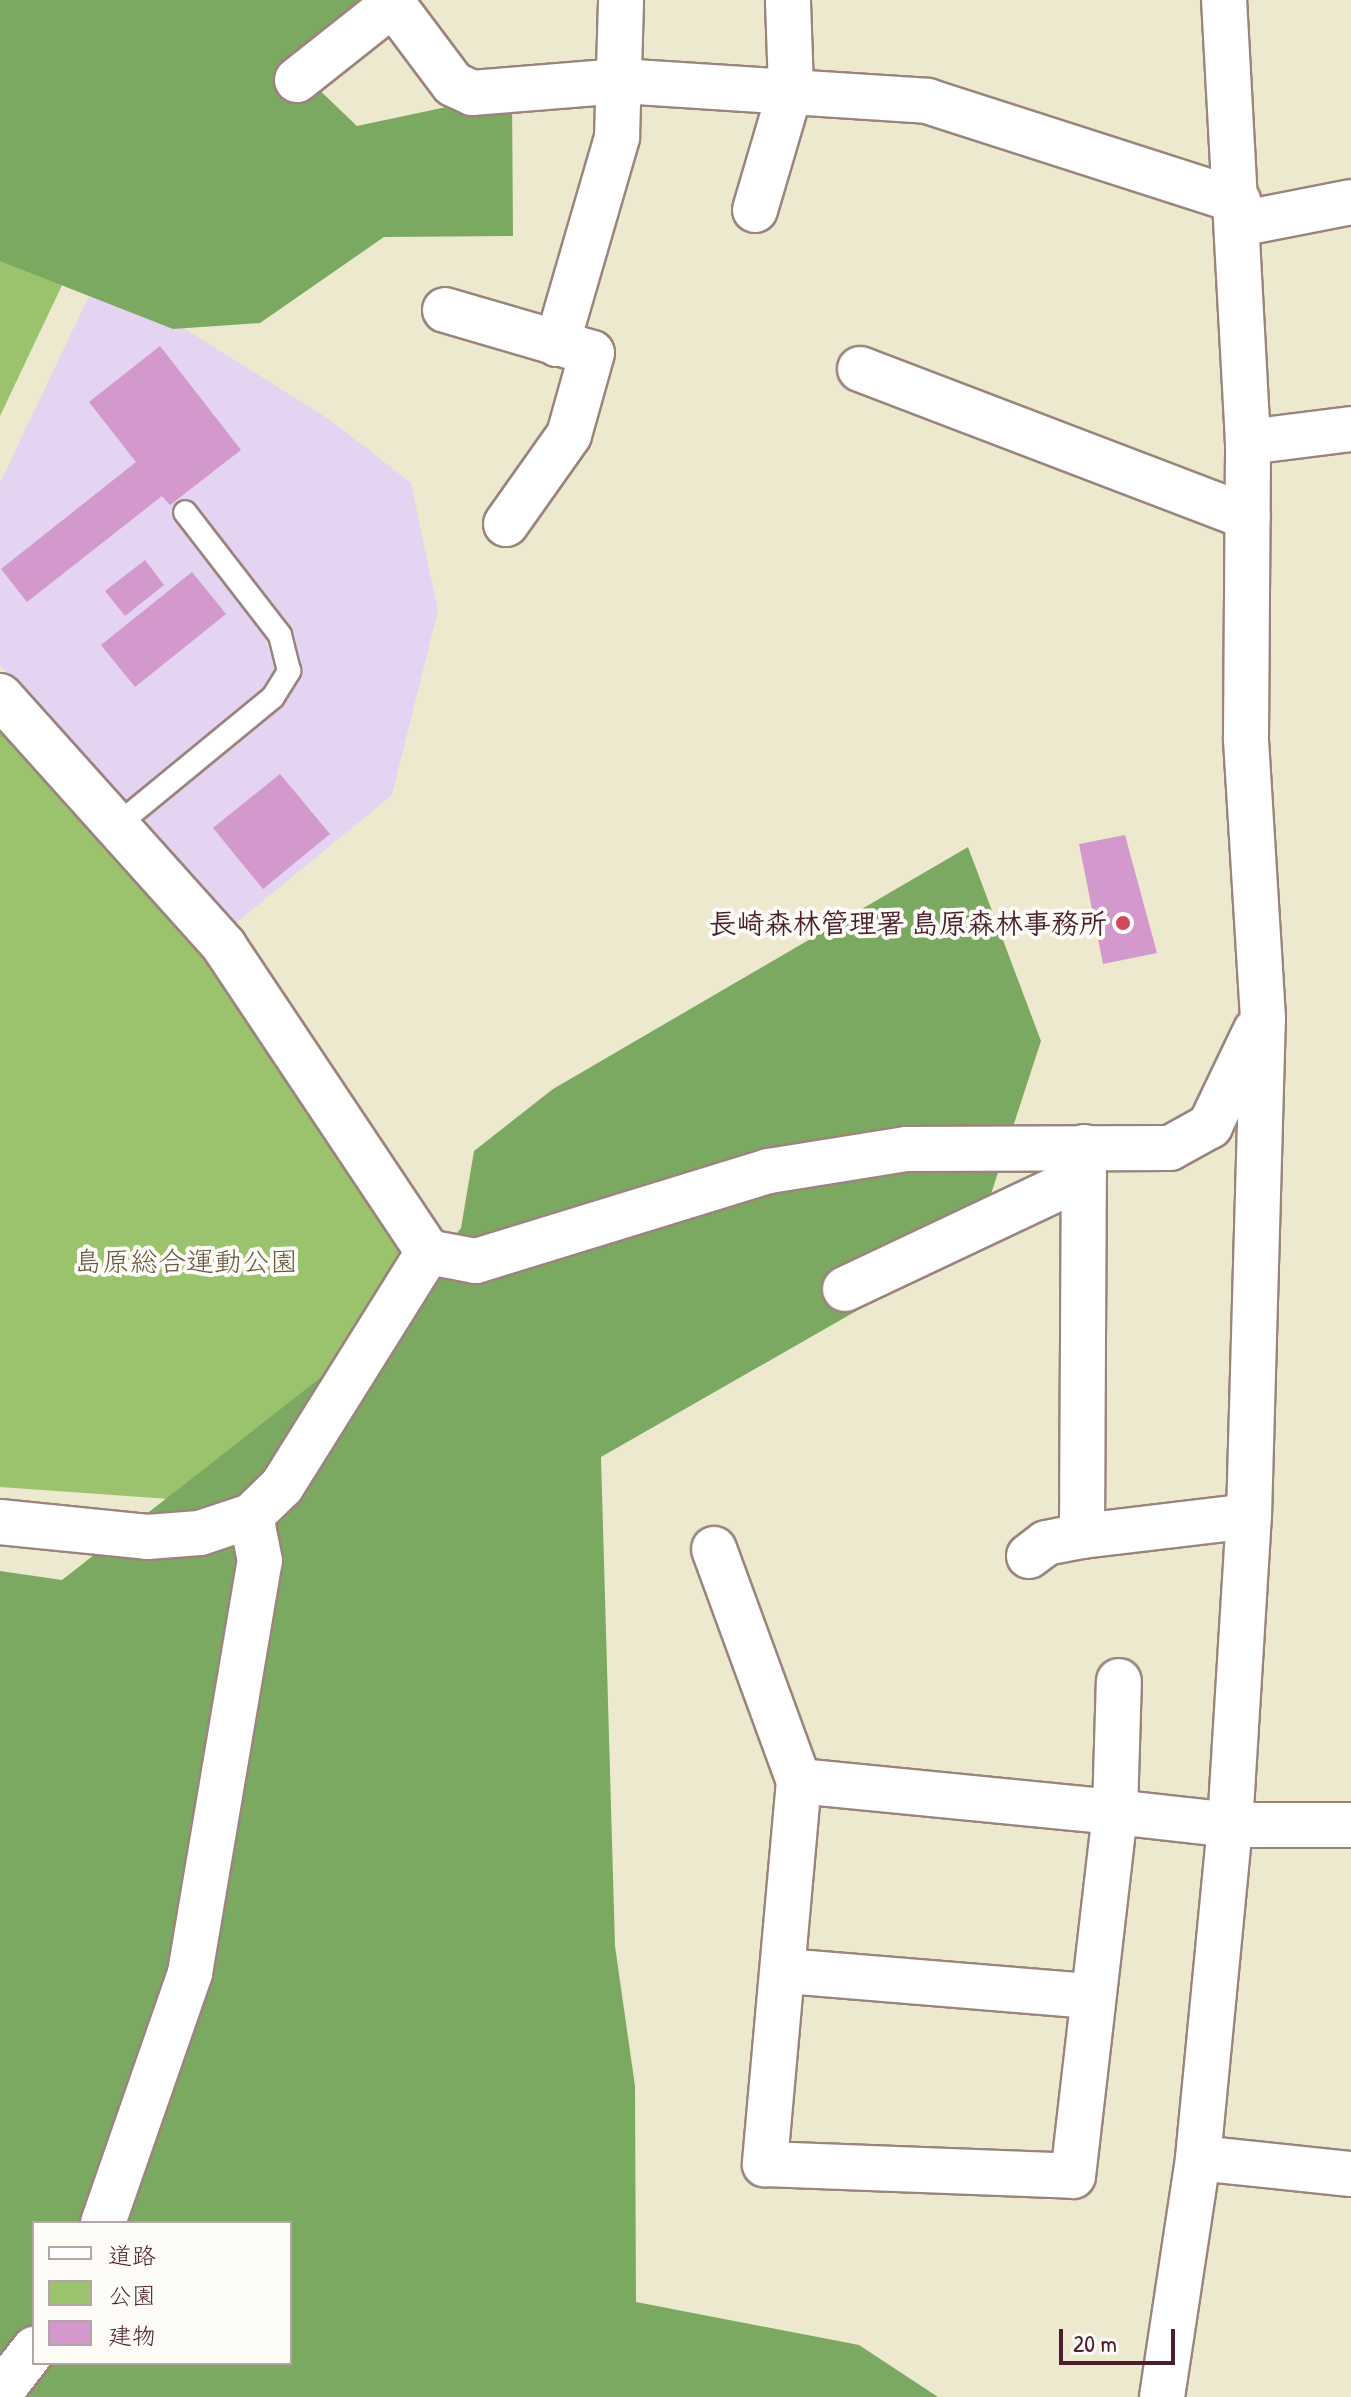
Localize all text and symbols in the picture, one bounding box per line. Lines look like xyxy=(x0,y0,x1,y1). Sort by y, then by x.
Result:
place label: 長崎森林管理署 島原森林事務所 xyxy=(709,906,1107,940)
marker: 長崎森林管理署 島原森林事務所 xyxy=(1114,914,1132,932)
park label: 島原総合運動公園 xyxy=(74,1244,298,1278)
legend xyxy=(32,2221,292,2365)
text: 道路 xyxy=(108,2239,156,2271)
text: 公園 xyxy=(108,2279,156,2311)
scale bar xyxy=(1063,2313,1179,2363)
text: 建物 xyxy=(108,2319,156,2351)
text: 20 m xyxy=(1073,2327,1117,2359)

